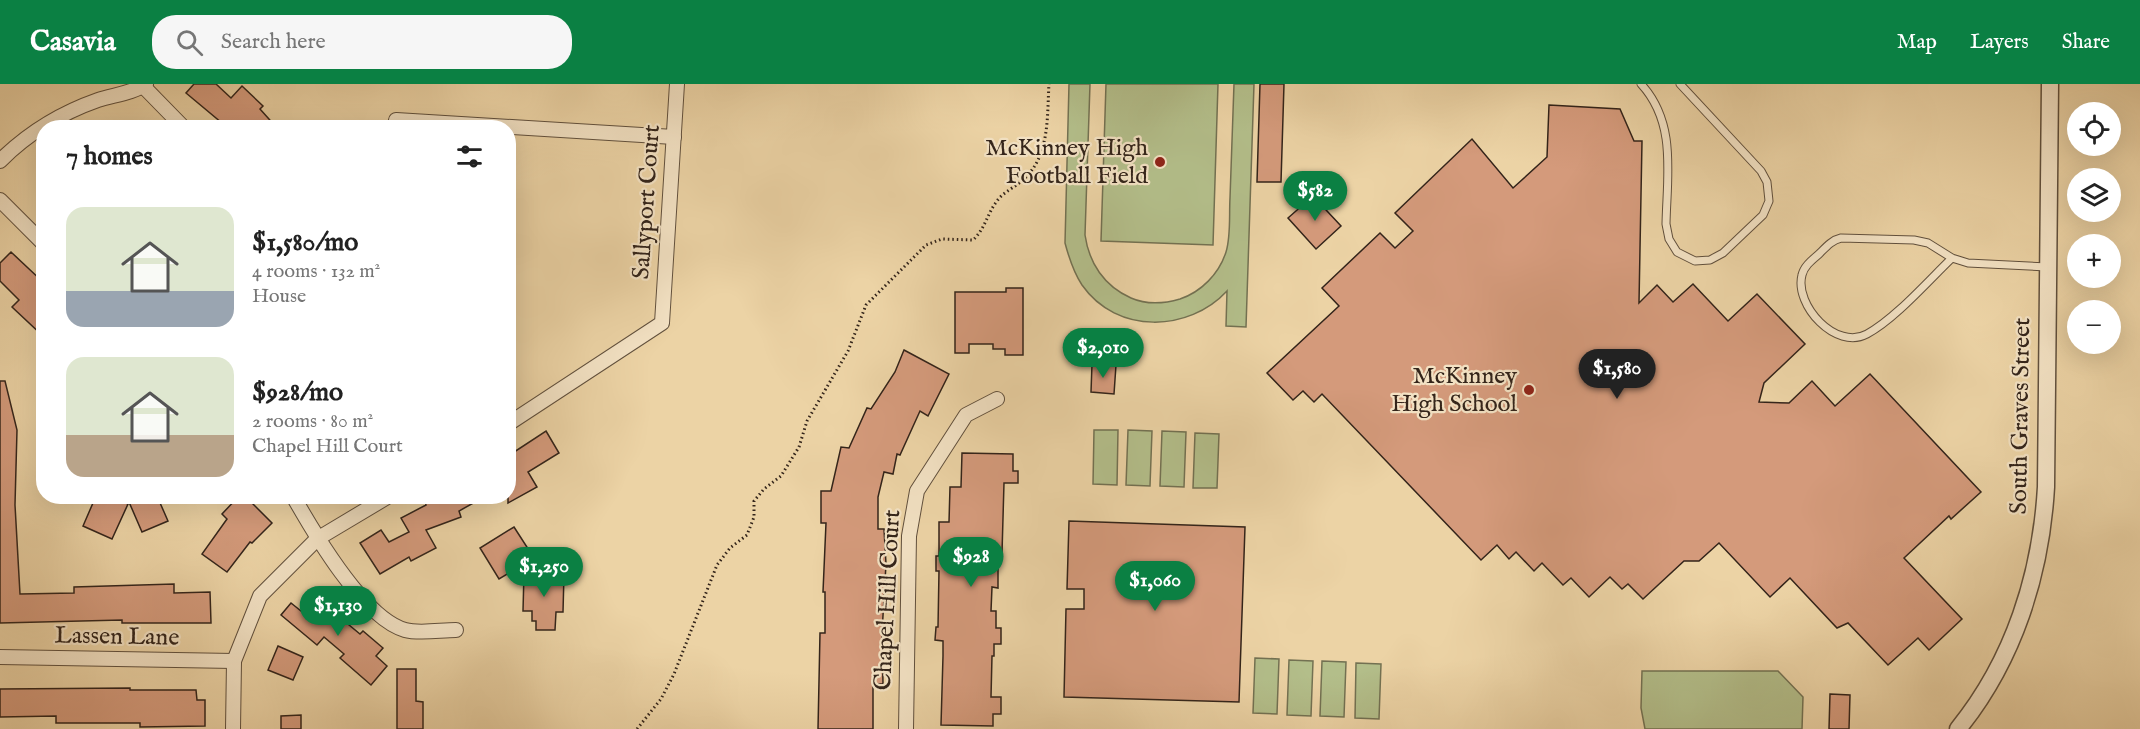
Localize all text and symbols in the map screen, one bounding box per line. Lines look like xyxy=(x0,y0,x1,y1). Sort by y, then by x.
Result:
search box xyxy=(152,15,572,69)
text: Casavia xyxy=(30,25,116,60)
icon: search xyxy=(173,26,206,59)
text: Search here xyxy=(221,28,326,56)
text: Map xyxy=(1897,29,1937,56)
text: Layers xyxy=(1970,29,2029,56)
text: Share xyxy=(2062,29,2110,56)
map controls xyxy=(2067,102,2121,354)
button: locate xyxy=(2067,102,2121,156)
street label: Sallyport Court xyxy=(626,124,668,280)
place label: McKinney High Football Field xyxy=(985,133,1148,192)
text: 7 homes xyxy=(66,140,153,173)
icon: filters xyxy=(453,140,486,173)
marker: McKinney High Football Field xyxy=(1153,155,1167,169)
button: layers xyxy=(2067,168,2121,222)
pin: $582 xyxy=(1279,171,1351,222)
text: $582 xyxy=(1297,178,1333,203)
text: $1,580/mo xyxy=(252,226,358,259)
icon: home xyxy=(114,231,186,303)
button: + xyxy=(2067,234,2121,288)
text: 4 rooms · 132 m² xyxy=(252,259,380,284)
text: House xyxy=(252,284,306,309)
button: − xyxy=(2067,300,2121,354)
street label: South Graves Street xyxy=(2004,317,2038,515)
pin: $2,010 xyxy=(1054,328,1152,379)
text: $2,010 xyxy=(1077,335,1129,360)
pin: $1,580 xyxy=(1568,349,1666,400)
text: $1,580 xyxy=(1593,356,1641,381)
place label: McKinney High School xyxy=(1391,361,1517,420)
text: $928/mo xyxy=(252,376,343,409)
icon: home xyxy=(114,381,186,453)
marker: McKinney High School xyxy=(1522,383,1536,397)
text: 2 rooms · 80 m² xyxy=(252,409,373,434)
text: Chapel Hill Court xyxy=(252,434,403,459)
street label: Chapel Hill Court xyxy=(868,509,908,691)
pin: $928 xyxy=(935,537,1007,588)
text: $928 xyxy=(952,544,990,569)
pin: $1,250 xyxy=(495,547,593,598)
text: $1,250 xyxy=(519,554,569,579)
pin: $1,060 xyxy=(1106,561,1204,612)
text: $1,060 xyxy=(1129,568,1181,593)
pin: $1,130 xyxy=(289,586,387,637)
text: $1,130 xyxy=(314,593,362,618)
street label: Lassen Lane xyxy=(54,620,180,654)

